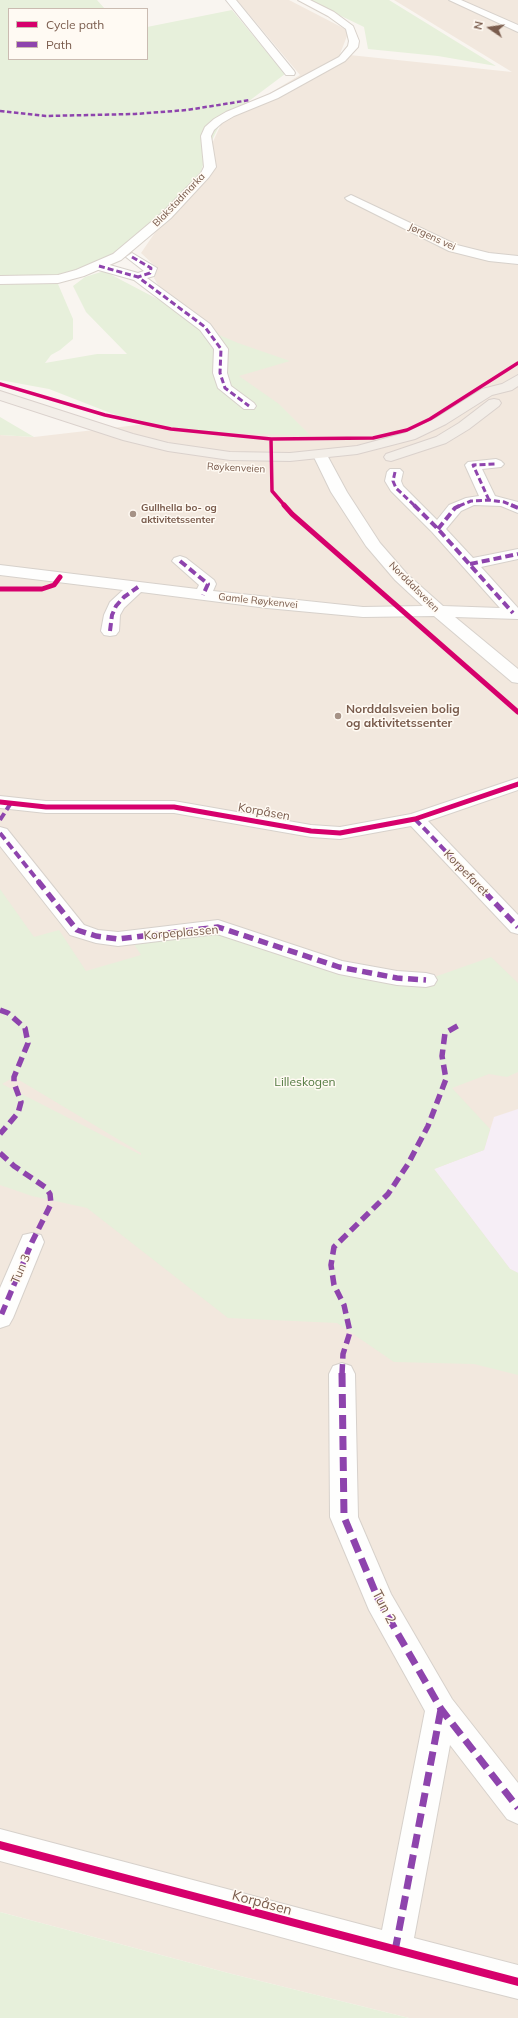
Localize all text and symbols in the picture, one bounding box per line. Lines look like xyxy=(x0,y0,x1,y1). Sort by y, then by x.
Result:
legend xyxy=(8,8,148,60)
north arrow xyxy=(470,8,510,48)
text: Cycle path xyxy=(46,17,104,32)
text: N xyxy=(471,20,486,31)
text: Path xyxy=(46,37,72,52)
street label: Blakstadmarka xyxy=(150,171,208,229)
street label: Jørgens vei xyxy=(407,221,457,253)
street label: Røykenveien xyxy=(207,460,265,476)
place label: Gullhella bo- og aktivitetssenter xyxy=(141,502,217,526)
marker: Gullhella bo- og aktivitetssenter xyxy=(128,509,138,519)
street label: Norddalsveien xyxy=(386,559,442,615)
street label: Gamle Røykenvei xyxy=(218,591,298,611)
place label: Norddalsveien bolig og aktivitetssenter xyxy=(346,702,460,730)
marker: Norddalsveien bolig og aktivitetssenter xyxy=(333,711,343,721)
street label: Korpåsen xyxy=(237,800,291,824)
street label: Korpefaret xyxy=(440,847,492,899)
street label: Korpeplassen xyxy=(143,923,219,943)
park label: Lilleskogen xyxy=(274,1075,336,1089)
street label: Tun 3 xyxy=(8,1252,34,1286)
street label: Tun 2 xyxy=(368,1587,400,1627)
street label: Korpåsen xyxy=(230,1887,294,1919)

